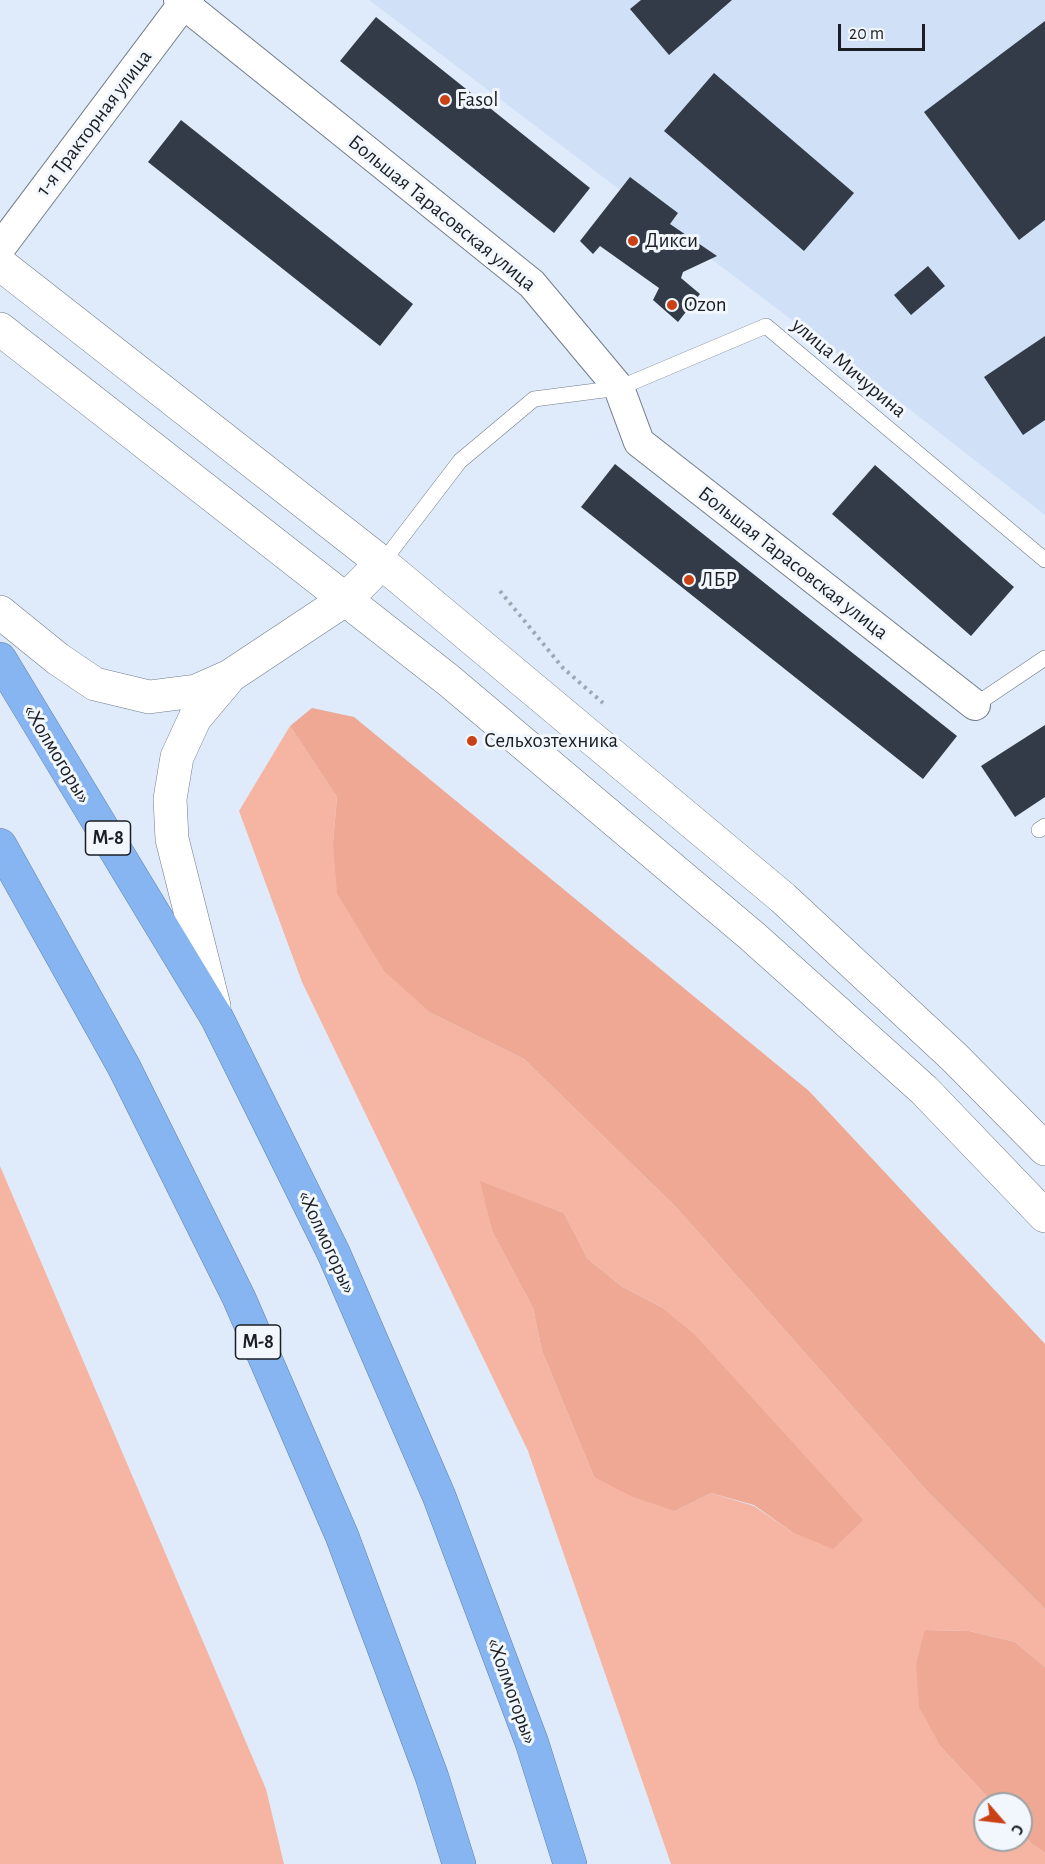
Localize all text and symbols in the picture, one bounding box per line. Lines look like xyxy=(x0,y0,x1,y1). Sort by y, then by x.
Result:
scale bar xyxy=(841,12,928,50)
text: 20 m xyxy=(849,25,884,43)
street label: 1-я Тракторная улица xyxy=(31,45,157,201)
place label: Fasol xyxy=(457,87,498,113)
marker: Fasol xyxy=(438,93,452,107)
street label: Большая Тарасовская улица xyxy=(343,129,541,297)
place label: Дикси xyxy=(645,228,698,254)
marker: Дикси xyxy=(626,234,640,248)
place label: Ozon xyxy=(684,292,727,318)
marker: Ozon xyxy=(665,298,679,312)
street label: улица Мичурина xyxy=(786,313,912,423)
street label: Большая Тарасовская улица xyxy=(693,481,893,645)
place label: ЛБР xyxy=(701,567,737,593)
marker: ЛБР xyxy=(682,573,696,587)
street label: «Холмогоры» xyxy=(17,700,97,808)
place label: Сельхозтехника xyxy=(484,728,618,754)
marker: Сельхозтехника xyxy=(465,734,479,748)
road number: М-8 xyxy=(86,821,130,855)
street label: «Холмогоры» xyxy=(292,1186,362,1298)
road number: М-8 xyxy=(236,1325,280,1359)
street label: «Холмогоры» xyxy=(481,1634,543,1748)
north arrow xyxy=(973,1792,1033,1852)
text: С xyxy=(1008,1822,1026,1837)

